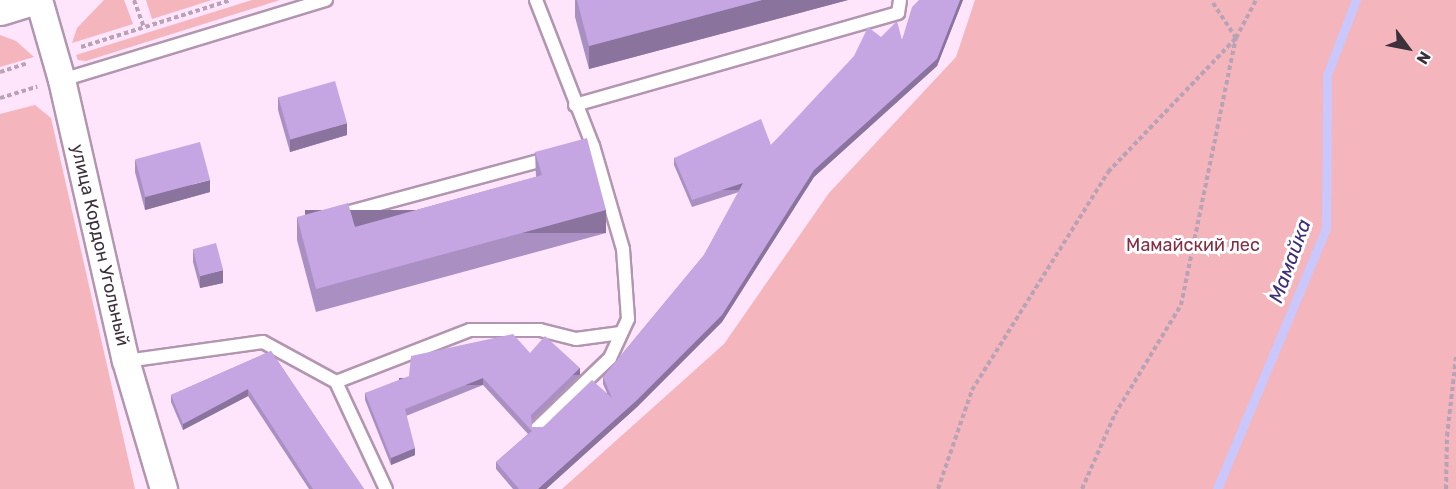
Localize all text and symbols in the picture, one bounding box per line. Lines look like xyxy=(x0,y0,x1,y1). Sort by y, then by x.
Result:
north arrow xyxy=(1378,18,1438,78)
text: N xyxy=(1413,48,1435,68)
street label: улица Кордон Угольный xyxy=(66,142,134,348)
water label: Мамайка xyxy=(1264,216,1316,306)
park label: Мамайский лес xyxy=(1126,234,1260,256)

